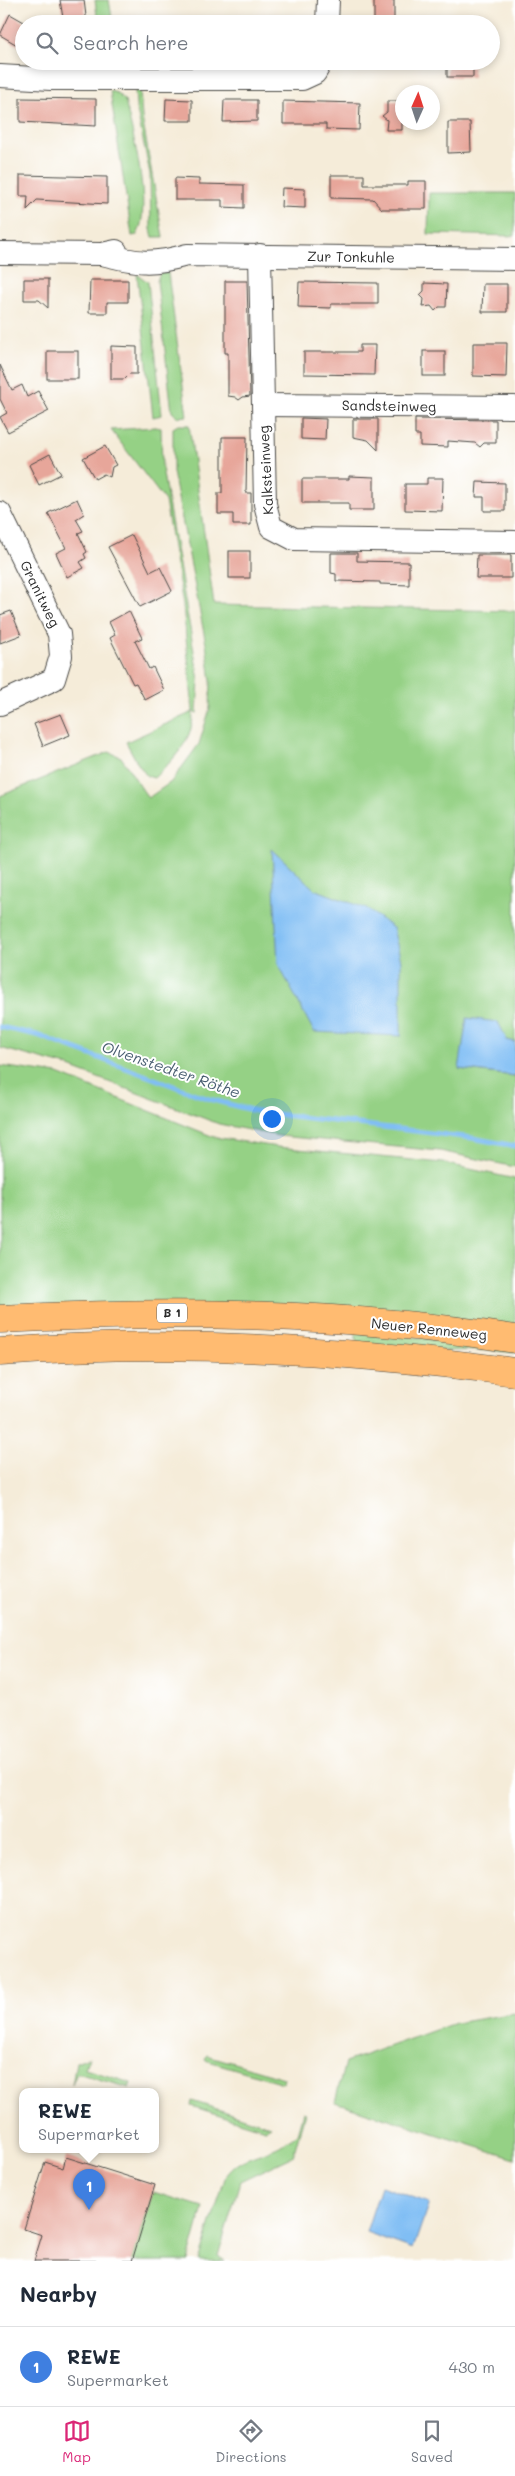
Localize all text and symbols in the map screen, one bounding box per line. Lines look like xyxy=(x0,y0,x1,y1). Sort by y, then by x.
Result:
search box xyxy=(15,15,500,70)
icon: search xyxy=(33,29,61,57)
text: Search here xyxy=(73,30,189,55)
north arrow xyxy=(395,85,440,130)
street label: Zur Tonkuhle xyxy=(307,246,395,267)
street label: Sandsteinweg xyxy=(342,395,436,416)
street label: Kalksteinweg xyxy=(254,425,277,515)
street label: Granitweg xyxy=(16,557,65,630)
water label: Olvenstedter Röthe xyxy=(100,1036,243,1102)
your location xyxy=(259,1106,285,1132)
road number: B 1 xyxy=(157,1304,187,1322)
street label: Neuer Renneweg xyxy=(370,1313,488,1344)
popup xyxy=(19,2088,159,2153)
text: REWE xyxy=(38,2098,92,2123)
text: Supermarket xyxy=(38,2123,140,2144)
pin: 1 xyxy=(73,2169,105,2210)
text: Nearby xyxy=(20,2280,97,2307)
text: REWE xyxy=(67,2344,121,2369)
text: 1 xyxy=(32,2356,40,2377)
text: 430 m xyxy=(448,2356,495,2377)
text: Supermarket xyxy=(67,2369,169,2390)
tab: Map xyxy=(62,2417,91,2466)
tab: Directions xyxy=(215,2417,287,2466)
tab: Saved xyxy=(411,2417,453,2466)

